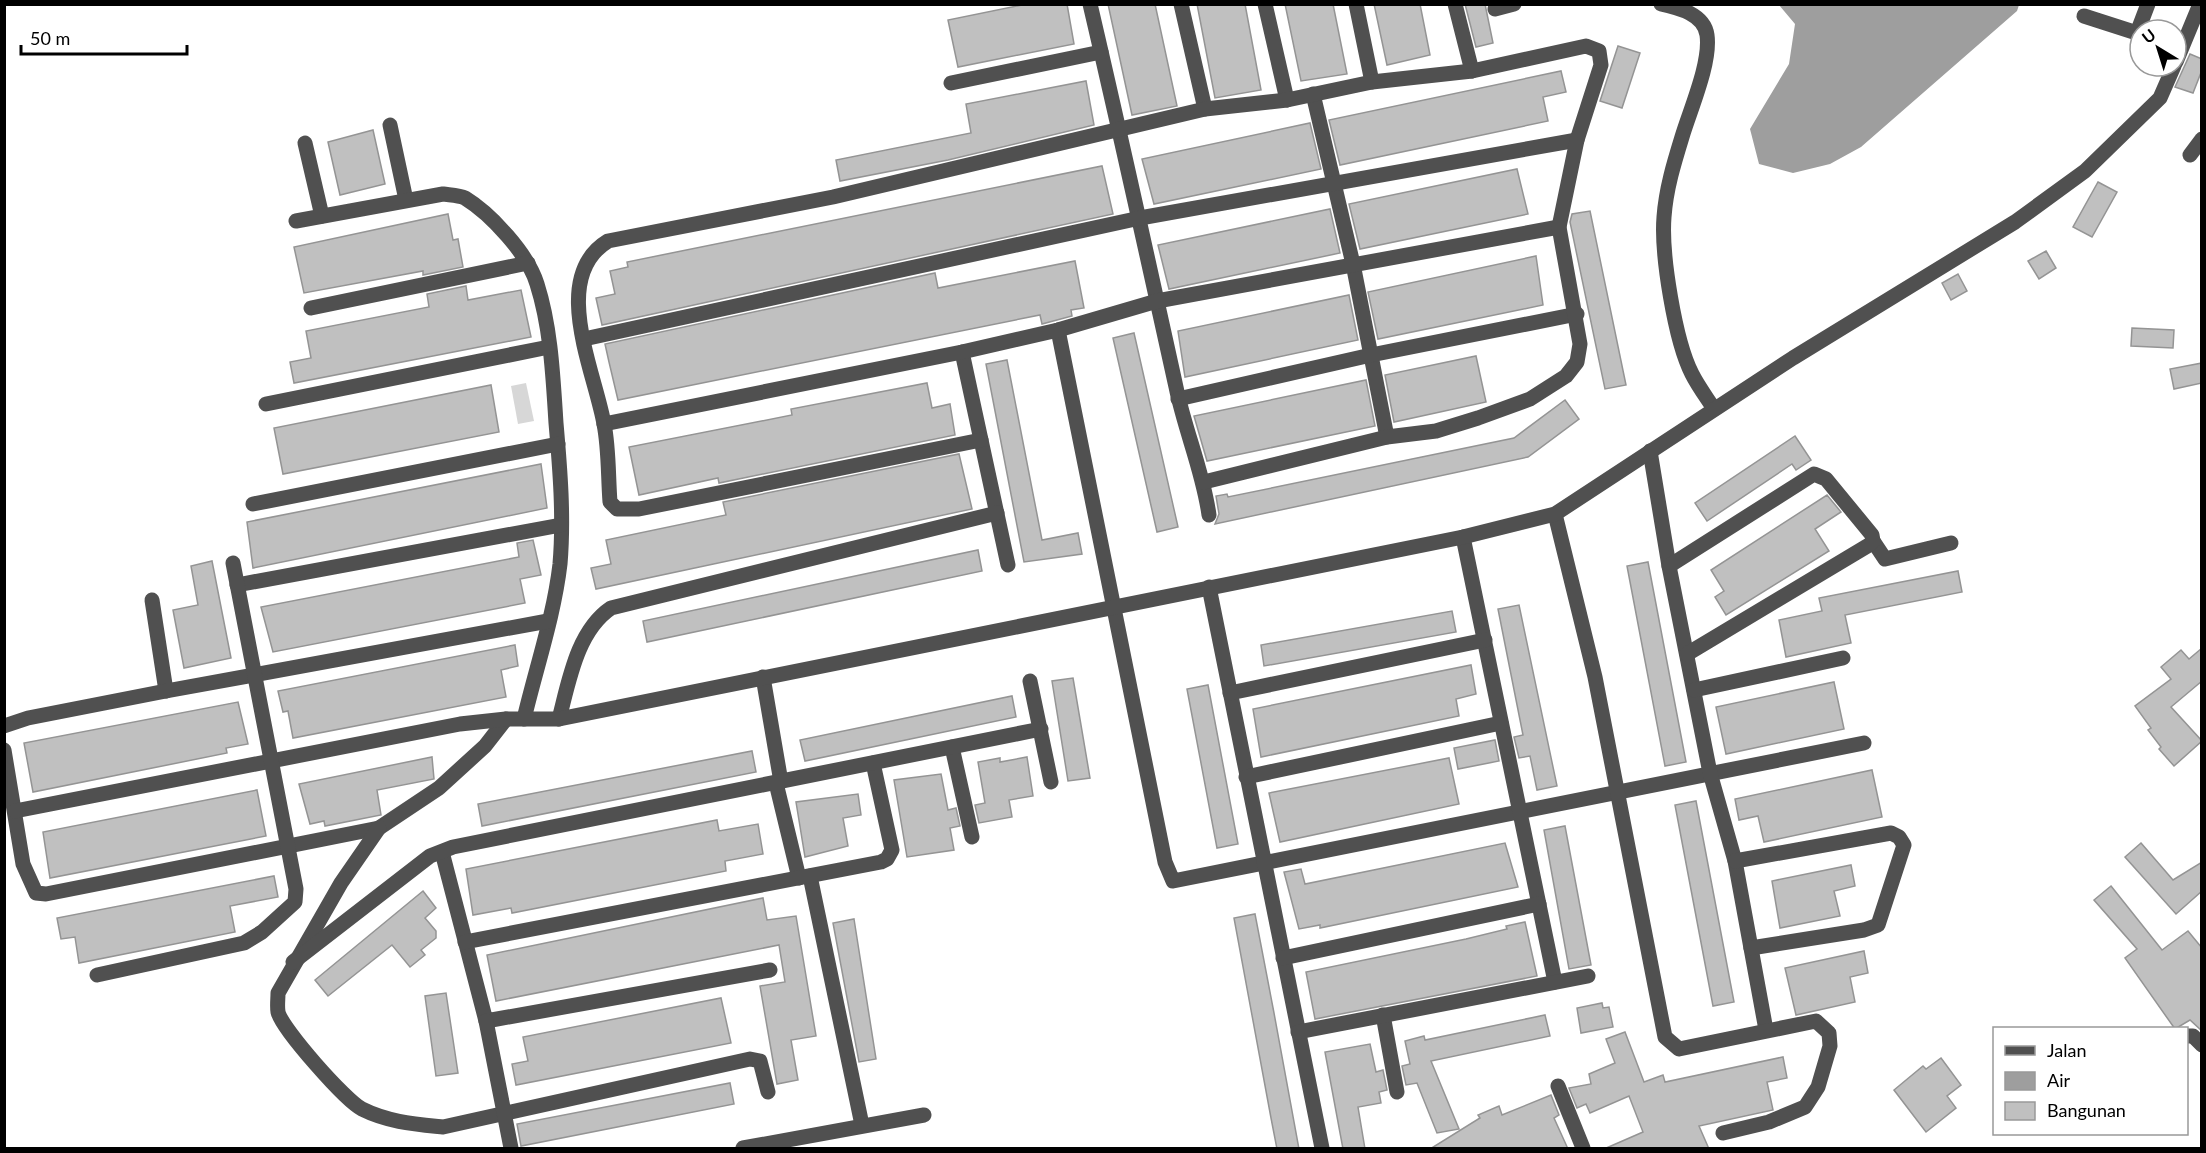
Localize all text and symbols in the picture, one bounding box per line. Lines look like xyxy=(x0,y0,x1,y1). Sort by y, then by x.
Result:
scale bar xyxy=(21,18,188,56)
north arrow xyxy=(2128,18,2188,78)
text: U xyxy=(2138,25,2159,47)
text: 50 m xyxy=(30,27,70,49)
legend xyxy=(1993,1027,2188,1135)
text: Jalan xyxy=(2047,1039,2086,1061)
text: Air xyxy=(2047,1069,2070,1091)
text: Bangunan xyxy=(2047,1099,2126,1121)

